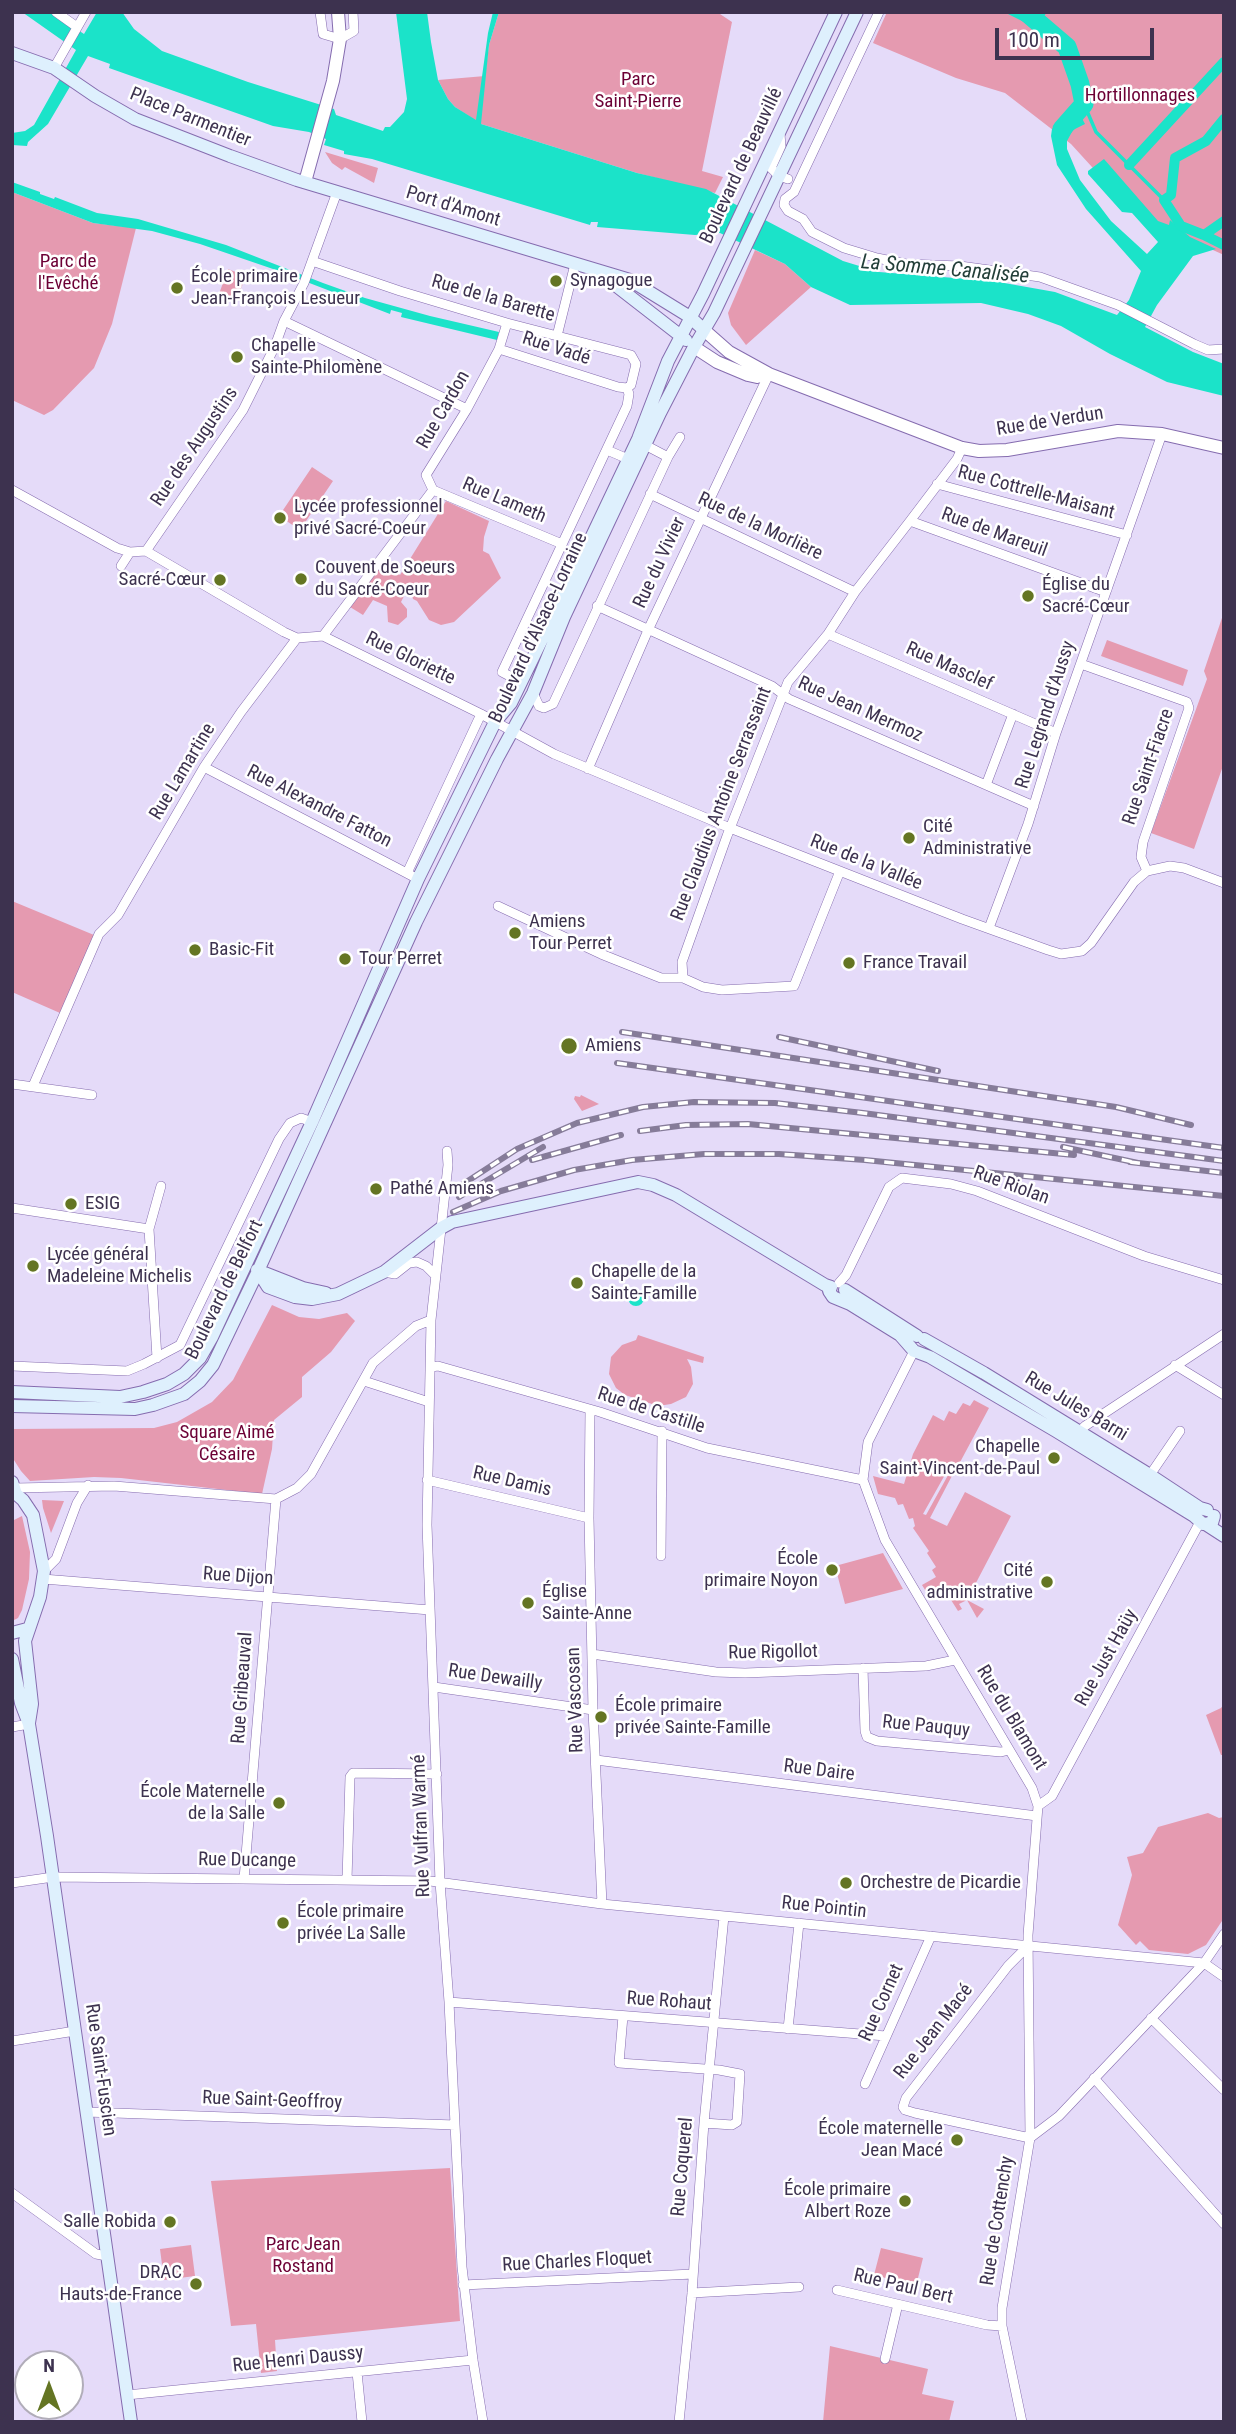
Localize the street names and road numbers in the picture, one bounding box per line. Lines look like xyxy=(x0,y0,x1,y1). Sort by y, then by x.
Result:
street label: Place Parmentier xyxy=(126,83,254,153)
street label: Boulevard de Beauvillé xyxy=(696,85,788,247)
street label: Port d'Amont xyxy=(403,182,503,232)
street label: Rue de la Barette xyxy=(429,271,557,327)
street label: Rue Vadé xyxy=(519,327,593,371)
street label: Rue Cardon xyxy=(413,367,475,453)
street label: Rue des Augustins xyxy=(147,383,243,511)
street label: Rue de Verdun xyxy=(995,402,1105,442)
street label: Rue Cottrelle-Maisant xyxy=(955,461,1117,525)
street label: Rue Lameth xyxy=(459,473,549,529)
street label: Rue de la Morlière xyxy=(694,488,826,566)
street label: Rue de Mareuil xyxy=(938,503,1050,563)
street label: Rue du Vivier xyxy=(629,514,691,612)
street label: Boulevard d'Alsace-Lorraine xyxy=(485,529,593,727)
street label: Rue Gloriette xyxy=(361,628,459,690)
street label: Rue Masclef xyxy=(902,638,996,696)
street label: Rue Legrand d'Aussy xyxy=(1011,638,1081,792)
street label: Rue Jean Mermoz xyxy=(794,672,926,748)
street label: Rue Claudius Antoine Serrassaint xyxy=(667,684,777,924)
street label: Rue Saint-Fiacre xyxy=(1118,706,1180,828)
street label: Rue Lamartine xyxy=(145,720,221,824)
street label: Rue Alexandre Fatton xyxy=(243,761,395,853)
street label: Rue de la Vallée xyxy=(807,830,925,896)
street label: Rue Riolan xyxy=(970,1162,1052,1210)
street label: Boulevard de Belfort xyxy=(181,1216,269,1364)
street label: Rue Jules Barni xyxy=(1020,1367,1132,1447)
street label: Rue de Castille xyxy=(595,1383,707,1439)
street label: Rue Damis xyxy=(471,1462,553,1502)
street label: Rue Dijon xyxy=(202,1563,274,1591)
street label: Rue Just Haüy xyxy=(1071,1605,1143,1711)
street label: Rue Gribeauval xyxy=(228,1631,258,1745)
street label: Rue Rigollot xyxy=(728,1641,818,1665)
street label: Rue Vascosan xyxy=(563,1647,589,1753)
street label: Rue Dewailly xyxy=(447,1660,543,1696)
street label: Rue du Blamont xyxy=(971,1662,1051,1774)
street label: Rue Pauquy xyxy=(881,1711,971,1743)
street label: Rue Vulfran Warmé xyxy=(408,1754,436,1898)
street label: Rue Daire xyxy=(782,1755,856,1787)
street label: Rue Ducange xyxy=(198,1849,296,1873)
street label: Rue Pointin xyxy=(780,1892,868,1924)
street label: Rue Cornet xyxy=(855,1961,909,2045)
street label: Rue Jean Macé xyxy=(890,1980,978,2084)
street label: Rue Rohaut xyxy=(626,1988,712,2016)
street label: Rue Saint-Fuscien xyxy=(79,2002,121,2138)
street label: Rue Saint-Geoffroy xyxy=(202,2087,342,2115)
street label: Rue Coquerel xyxy=(667,2117,699,2217)
street label: Rue de Cottenchy xyxy=(977,2155,1019,2287)
street label: Rue Charles Floquet xyxy=(502,2247,652,2277)
street label: Rue Paul Bert xyxy=(851,2265,955,2309)
street label: Rue Henri Daussy xyxy=(232,2342,364,2378)

